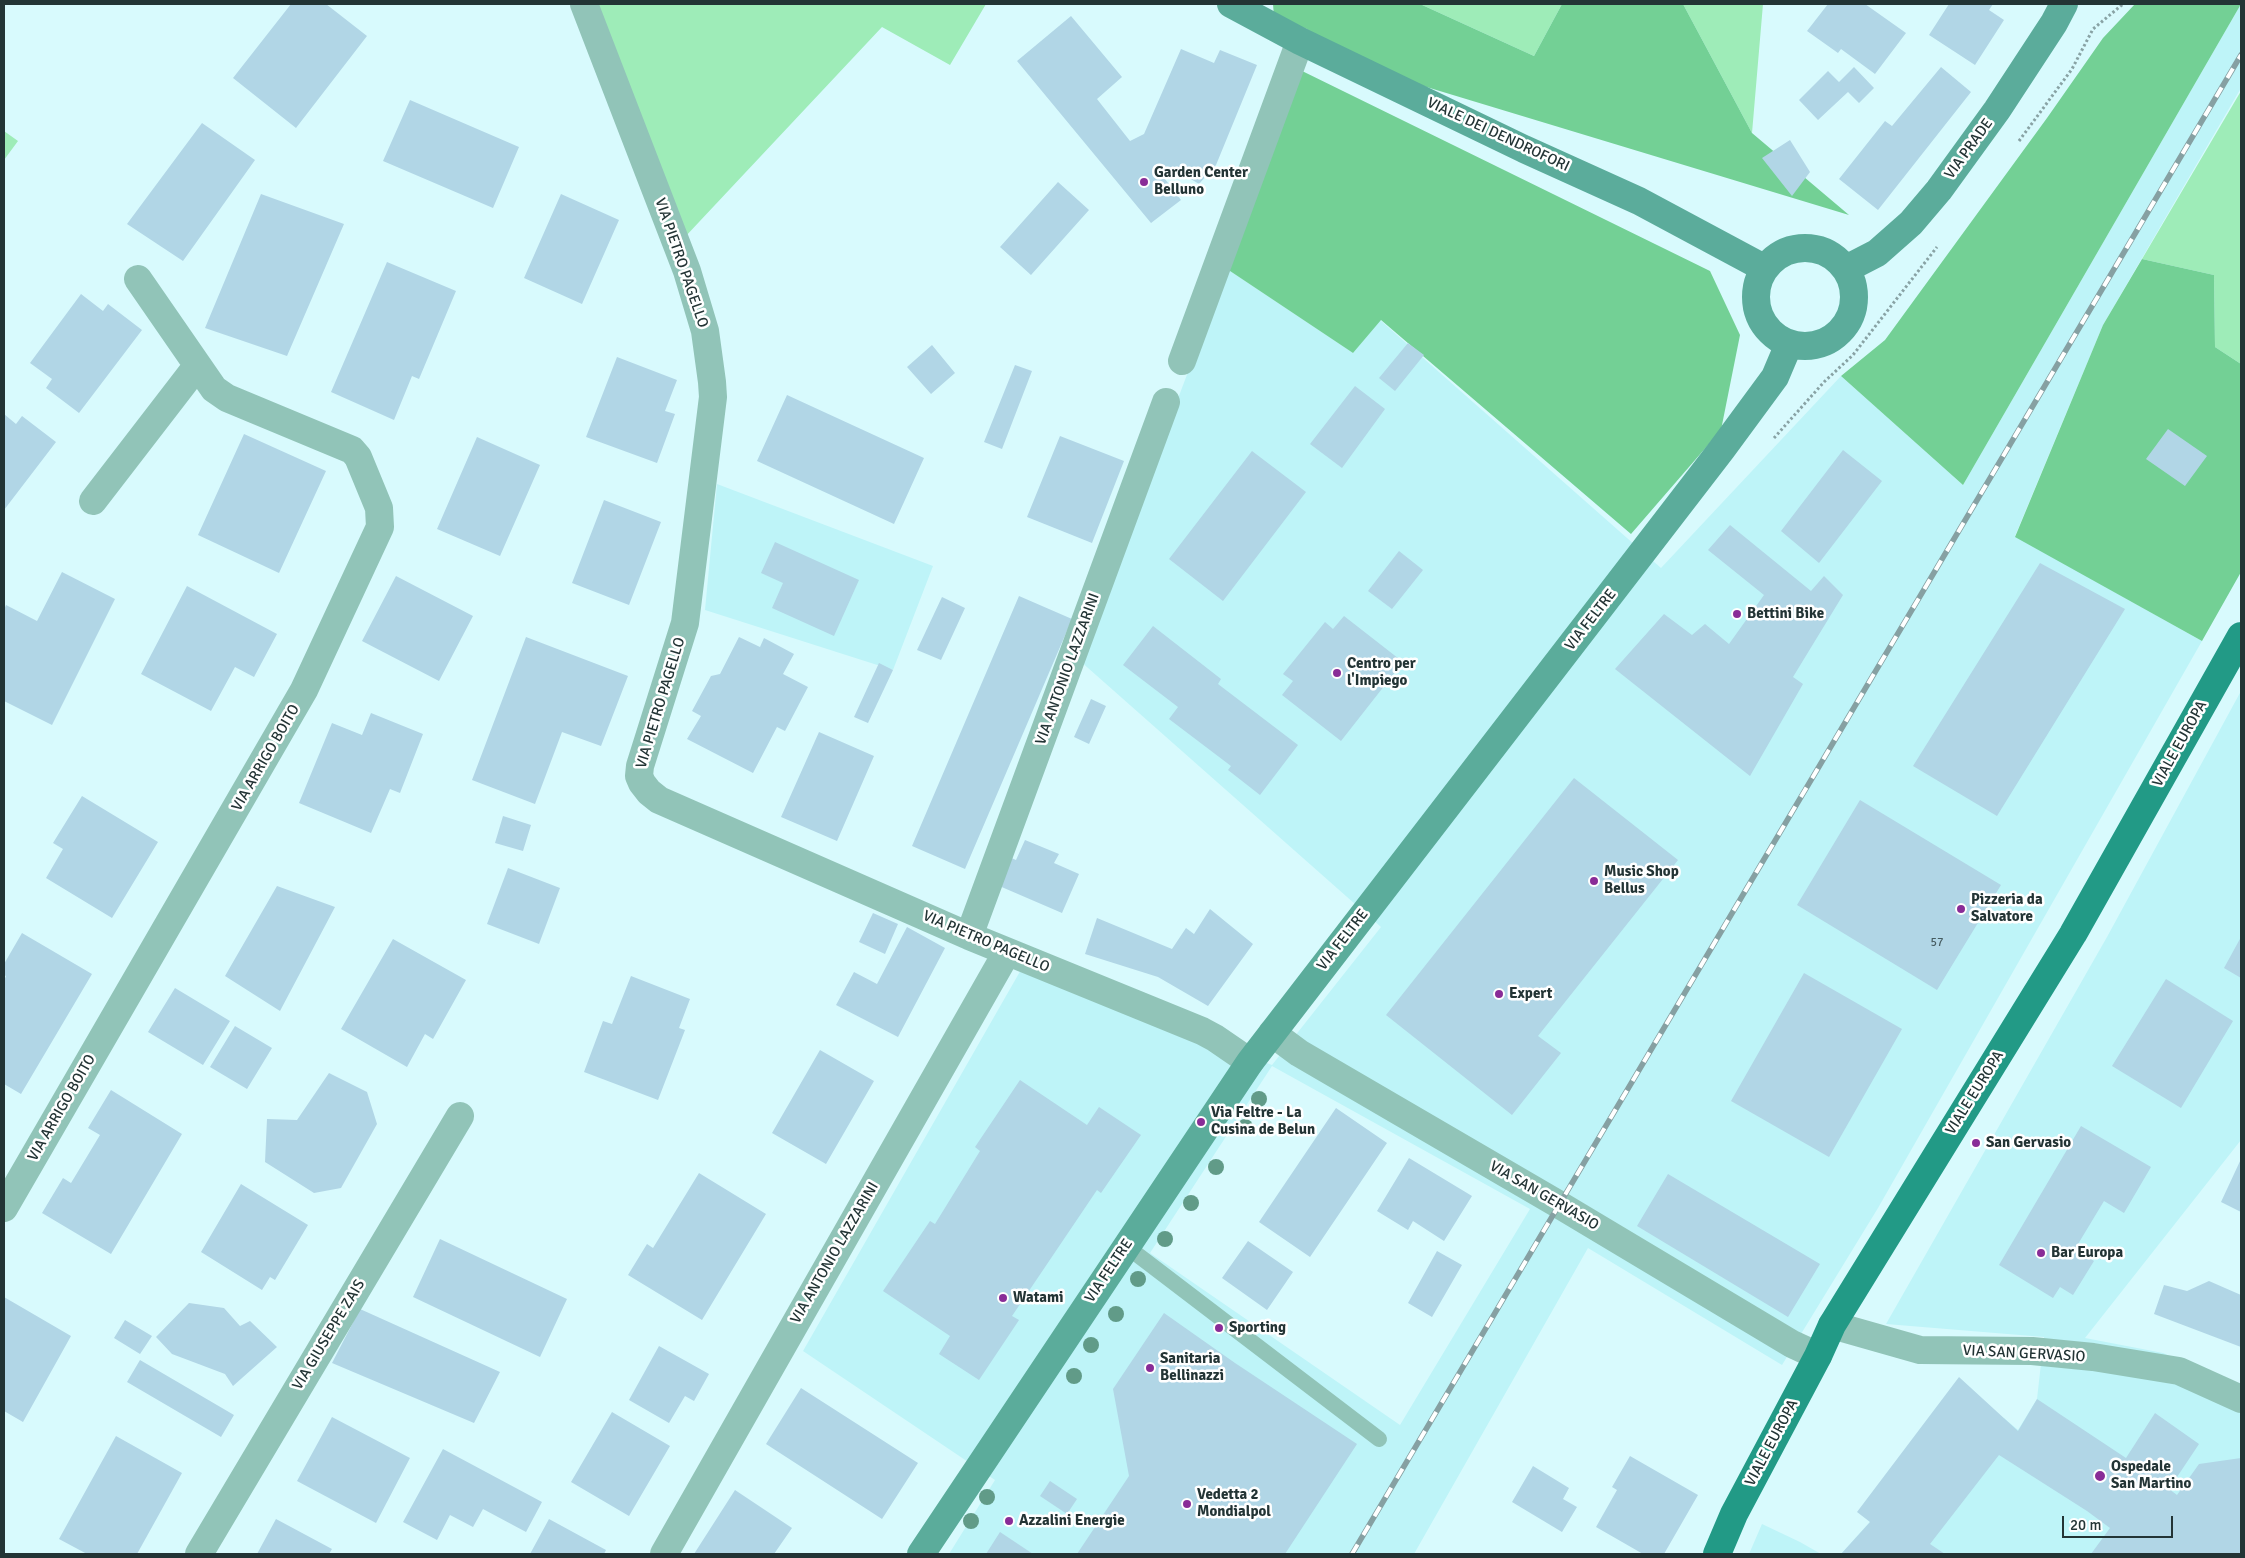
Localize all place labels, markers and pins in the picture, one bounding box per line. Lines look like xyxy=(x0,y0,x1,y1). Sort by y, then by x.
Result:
place label: Garden Center Belluno xyxy=(1154,164,1248,199)
marker: Garden Center Belluno xyxy=(1138,176,1150,188)
place label: Bettini Bike xyxy=(1747,605,1824,623)
marker: Bettini Bike xyxy=(1731,608,1743,620)
place label: Centro per l'Impiego xyxy=(1347,655,1416,690)
marker: Centro per l'Impiego xyxy=(1331,667,1343,679)
place label: Music Shop Bellus xyxy=(1604,863,1679,898)
marker: Music Shop Bellus xyxy=(1588,875,1600,887)
place label: Pizzeria da Salvatore xyxy=(1971,891,2043,926)
marker: Pizzeria da Salvatore xyxy=(1955,903,1967,915)
place label: Expert xyxy=(1509,985,1552,1003)
marker: Expert xyxy=(1493,988,1505,1000)
place label: Via Feltre - La Cusina de Belun xyxy=(1211,1104,1315,1139)
marker: Via Feltre - La Cusina de Belun xyxy=(1195,1116,1207,1128)
place label: San Gervasio xyxy=(1986,1134,2071,1152)
marker: San Gervasio xyxy=(1970,1137,1982,1149)
place label: Bar Europa xyxy=(2051,1244,2123,1262)
marker: Bar Europa xyxy=(2035,1247,2047,1259)
place label: Watami xyxy=(1013,1289,1064,1307)
marker: Watami xyxy=(997,1292,1009,1304)
place label: Sporting xyxy=(1229,1319,1286,1337)
marker: Sporting xyxy=(1213,1322,1225,1334)
place label: Sanitaria Bellinazzi xyxy=(1160,1350,1224,1385)
marker: Sanitaria Bellinazzi xyxy=(1144,1362,1156,1374)
place label: Ospedale San Martino xyxy=(2111,1458,2191,1493)
marker: Ospedale San Martino xyxy=(2093,1469,2107,1483)
place label: Vedetta 2 Mondialpol xyxy=(1197,1486,1271,1521)
marker: Vedetta 2 Mondialpol xyxy=(1181,1498,1193,1510)
place label: Azzalini Energie xyxy=(1019,1512,1125,1530)
marker: Azzalini Energie xyxy=(1003,1515,1015,1527)

